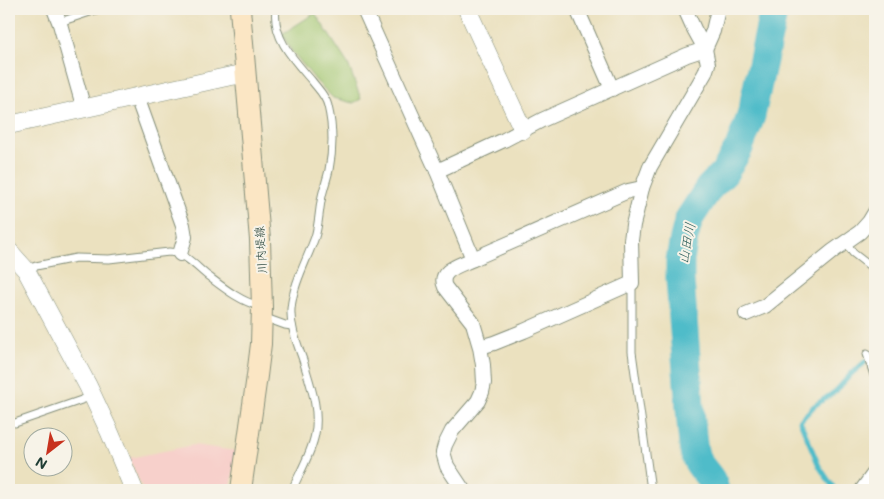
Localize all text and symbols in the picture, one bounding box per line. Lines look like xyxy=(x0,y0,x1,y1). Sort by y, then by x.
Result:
water label: 山田川 xyxy=(673,221,699,265)
street label: 川内堤線 xyxy=(250,225,270,275)
north arrow xyxy=(22,426,72,476)
text: N xyxy=(32,453,51,474)

